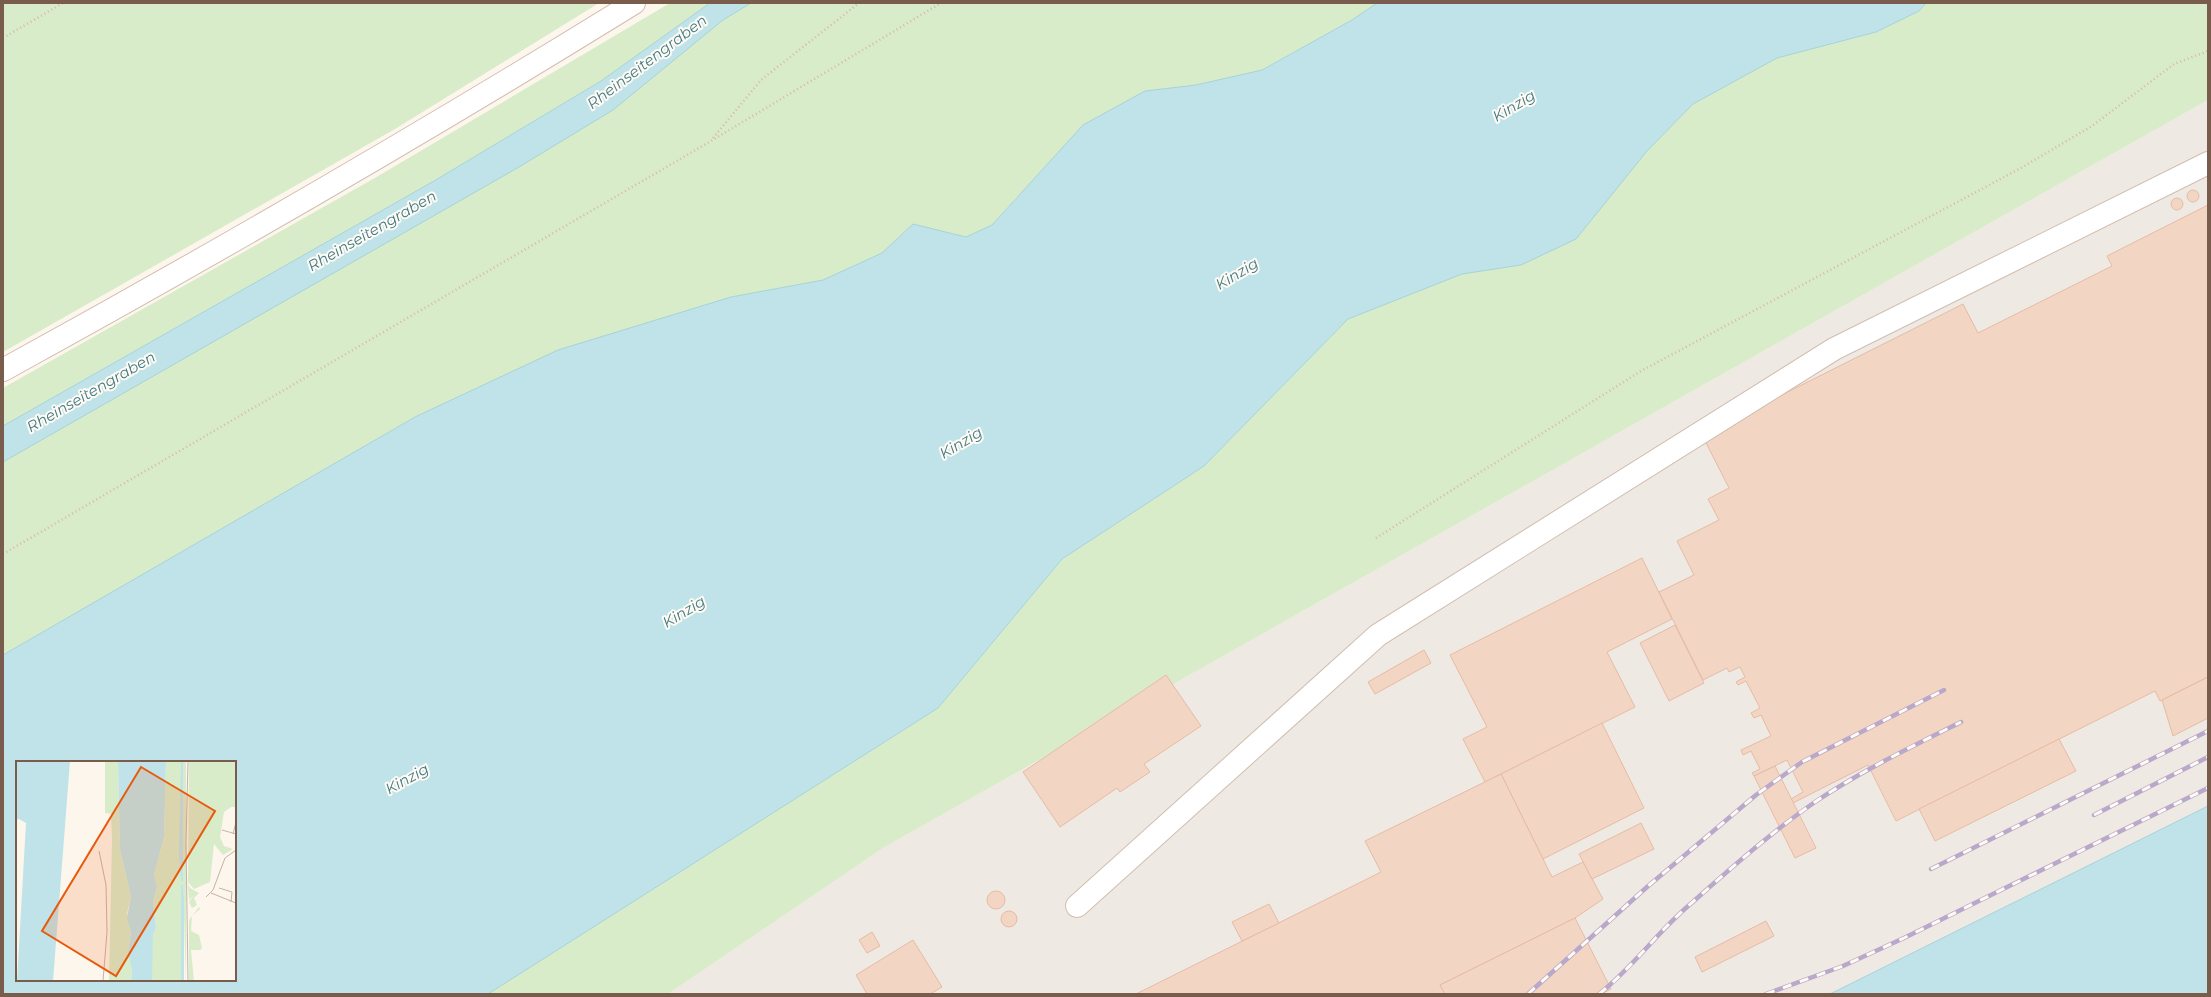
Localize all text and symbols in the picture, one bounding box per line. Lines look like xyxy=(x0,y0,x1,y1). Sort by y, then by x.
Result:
water label: Rheinseitengraben xyxy=(583,10,710,113)
water label: Kinzig xyxy=(1489,85,1539,126)
water label: Rheinseitengraben xyxy=(304,186,439,275)
water label: Kinzig xyxy=(1212,253,1262,294)
water label: Rheinseitengraben xyxy=(23,347,158,436)
water label: Kinzig xyxy=(936,422,986,463)
water label: Kinzig xyxy=(659,591,709,632)
water label: Kinzig xyxy=(382,759,432,798)
inset map xyxy=(16,761,236,981)

